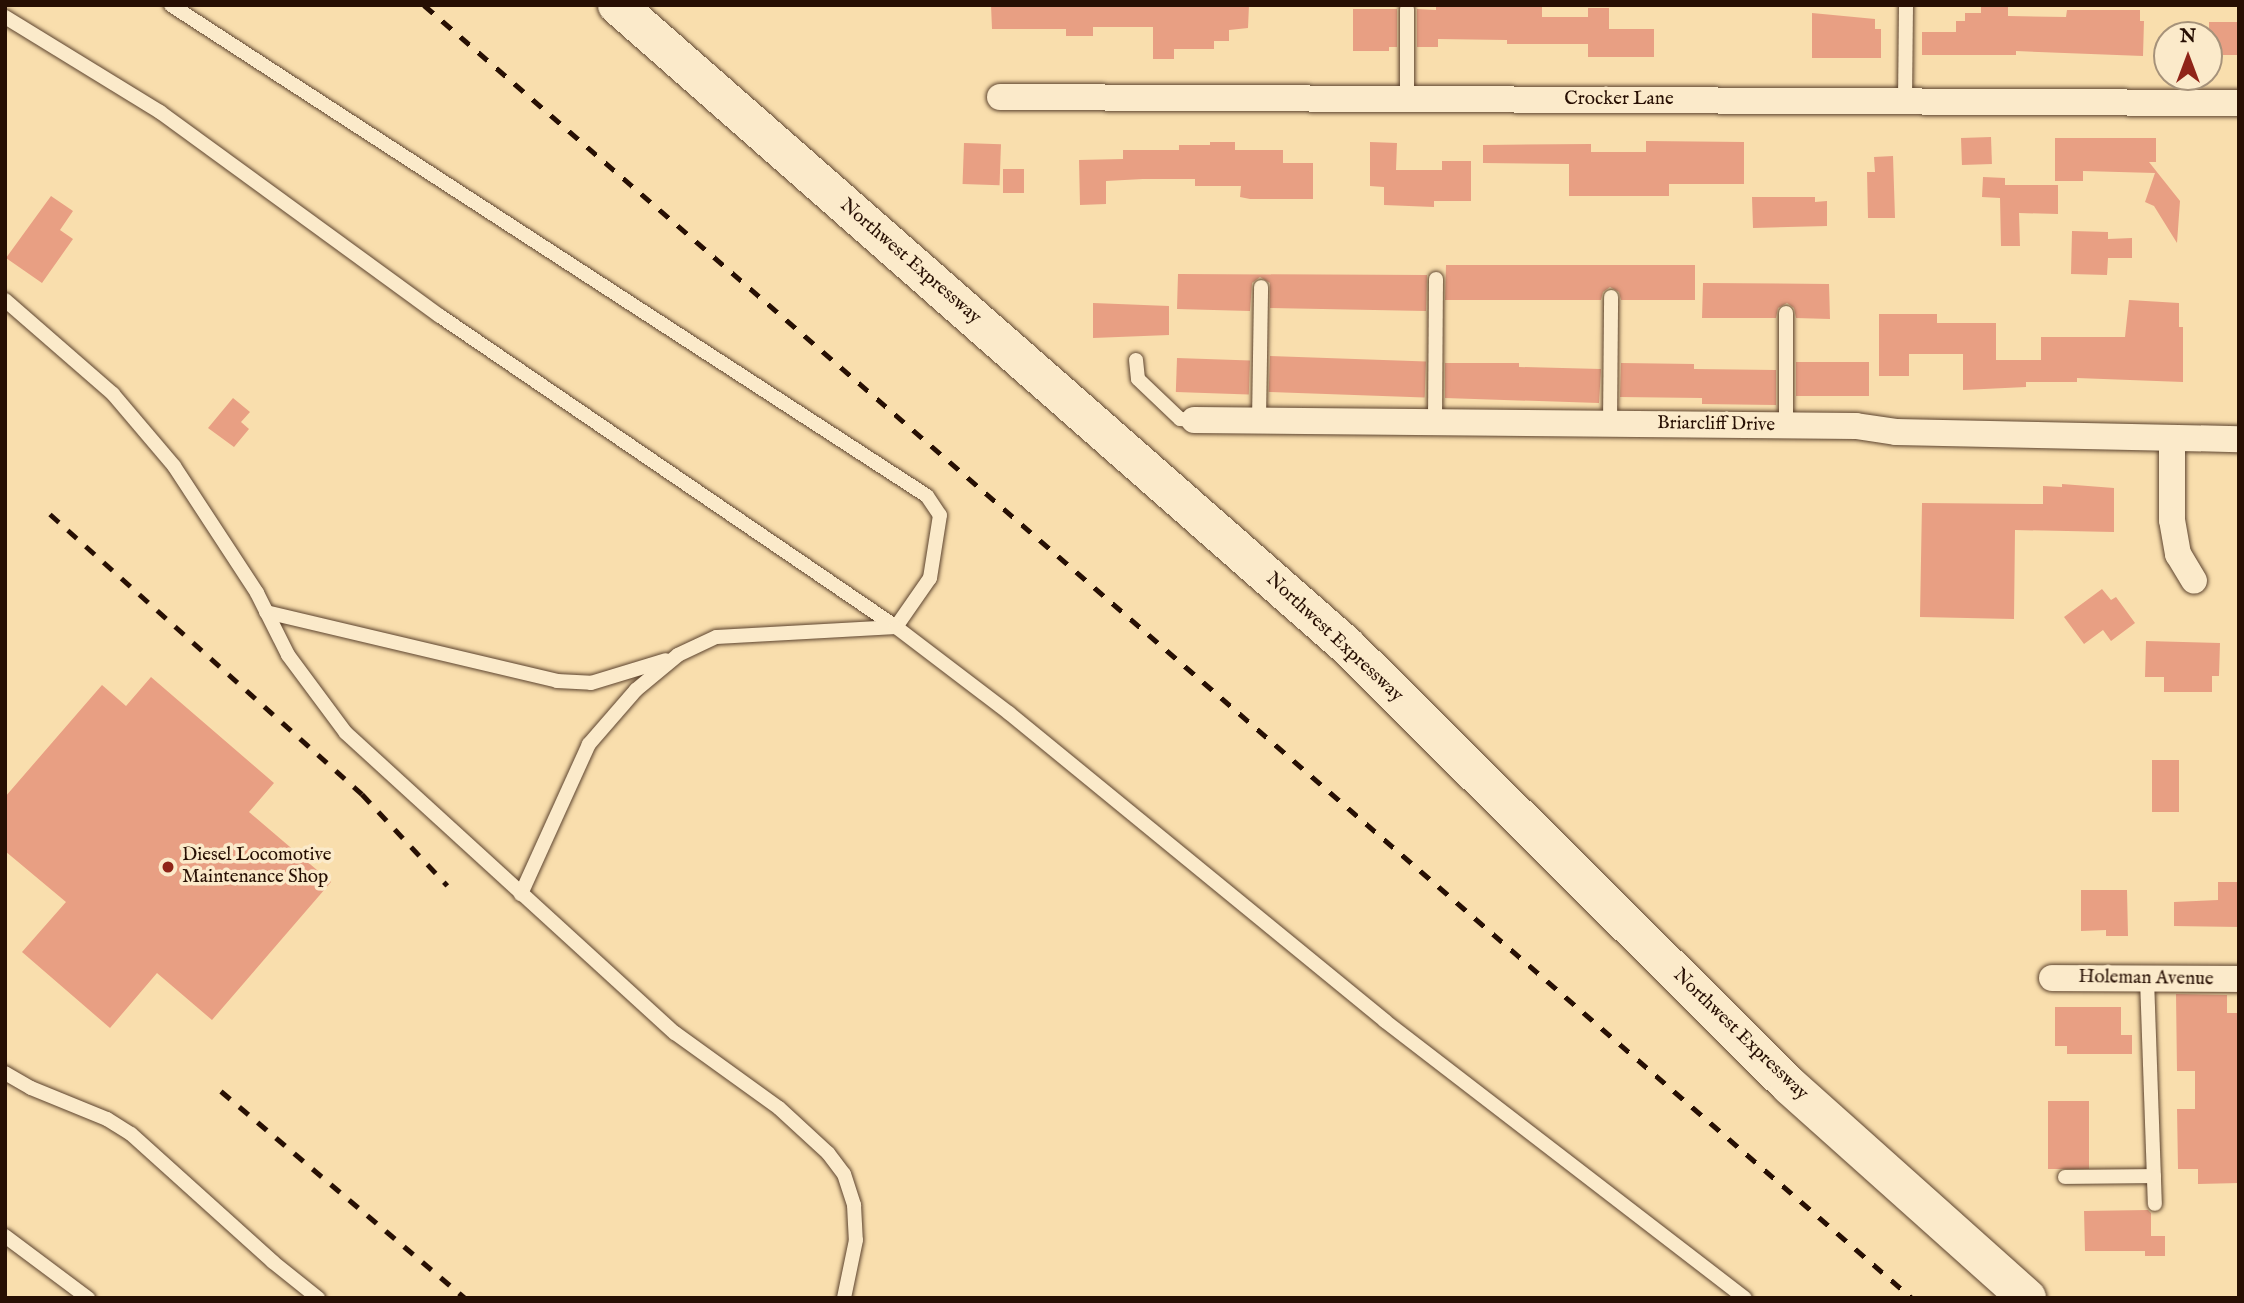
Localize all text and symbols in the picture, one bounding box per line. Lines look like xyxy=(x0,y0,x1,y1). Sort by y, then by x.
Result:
north arrow xyxy=(2153,21,2223,91)
text: N xyxy=(2180,25,2196,49)
street label: Crocker Lane xyxy=(1564,89,1674,111)
street label: Northwest Expressway xyxy=(835,195,985,329)
street label: Briarcliff Drive xyxy=(1657,413,1775,437)
street label: Northwest Expressway xyxy=(1261,568,1407,708)
place label: Diesel Locomotive Maintenance Shop xyxy=(182,845,331,889)
marker: Diesel Locomotive Maintenance Shop xyxy=(160,859,176,875)
street label: Northwest Expressway xyxy=(1668,964,1812,1106)
street label: Holeman Avenue xyxy=(2078,966,2214,992)

